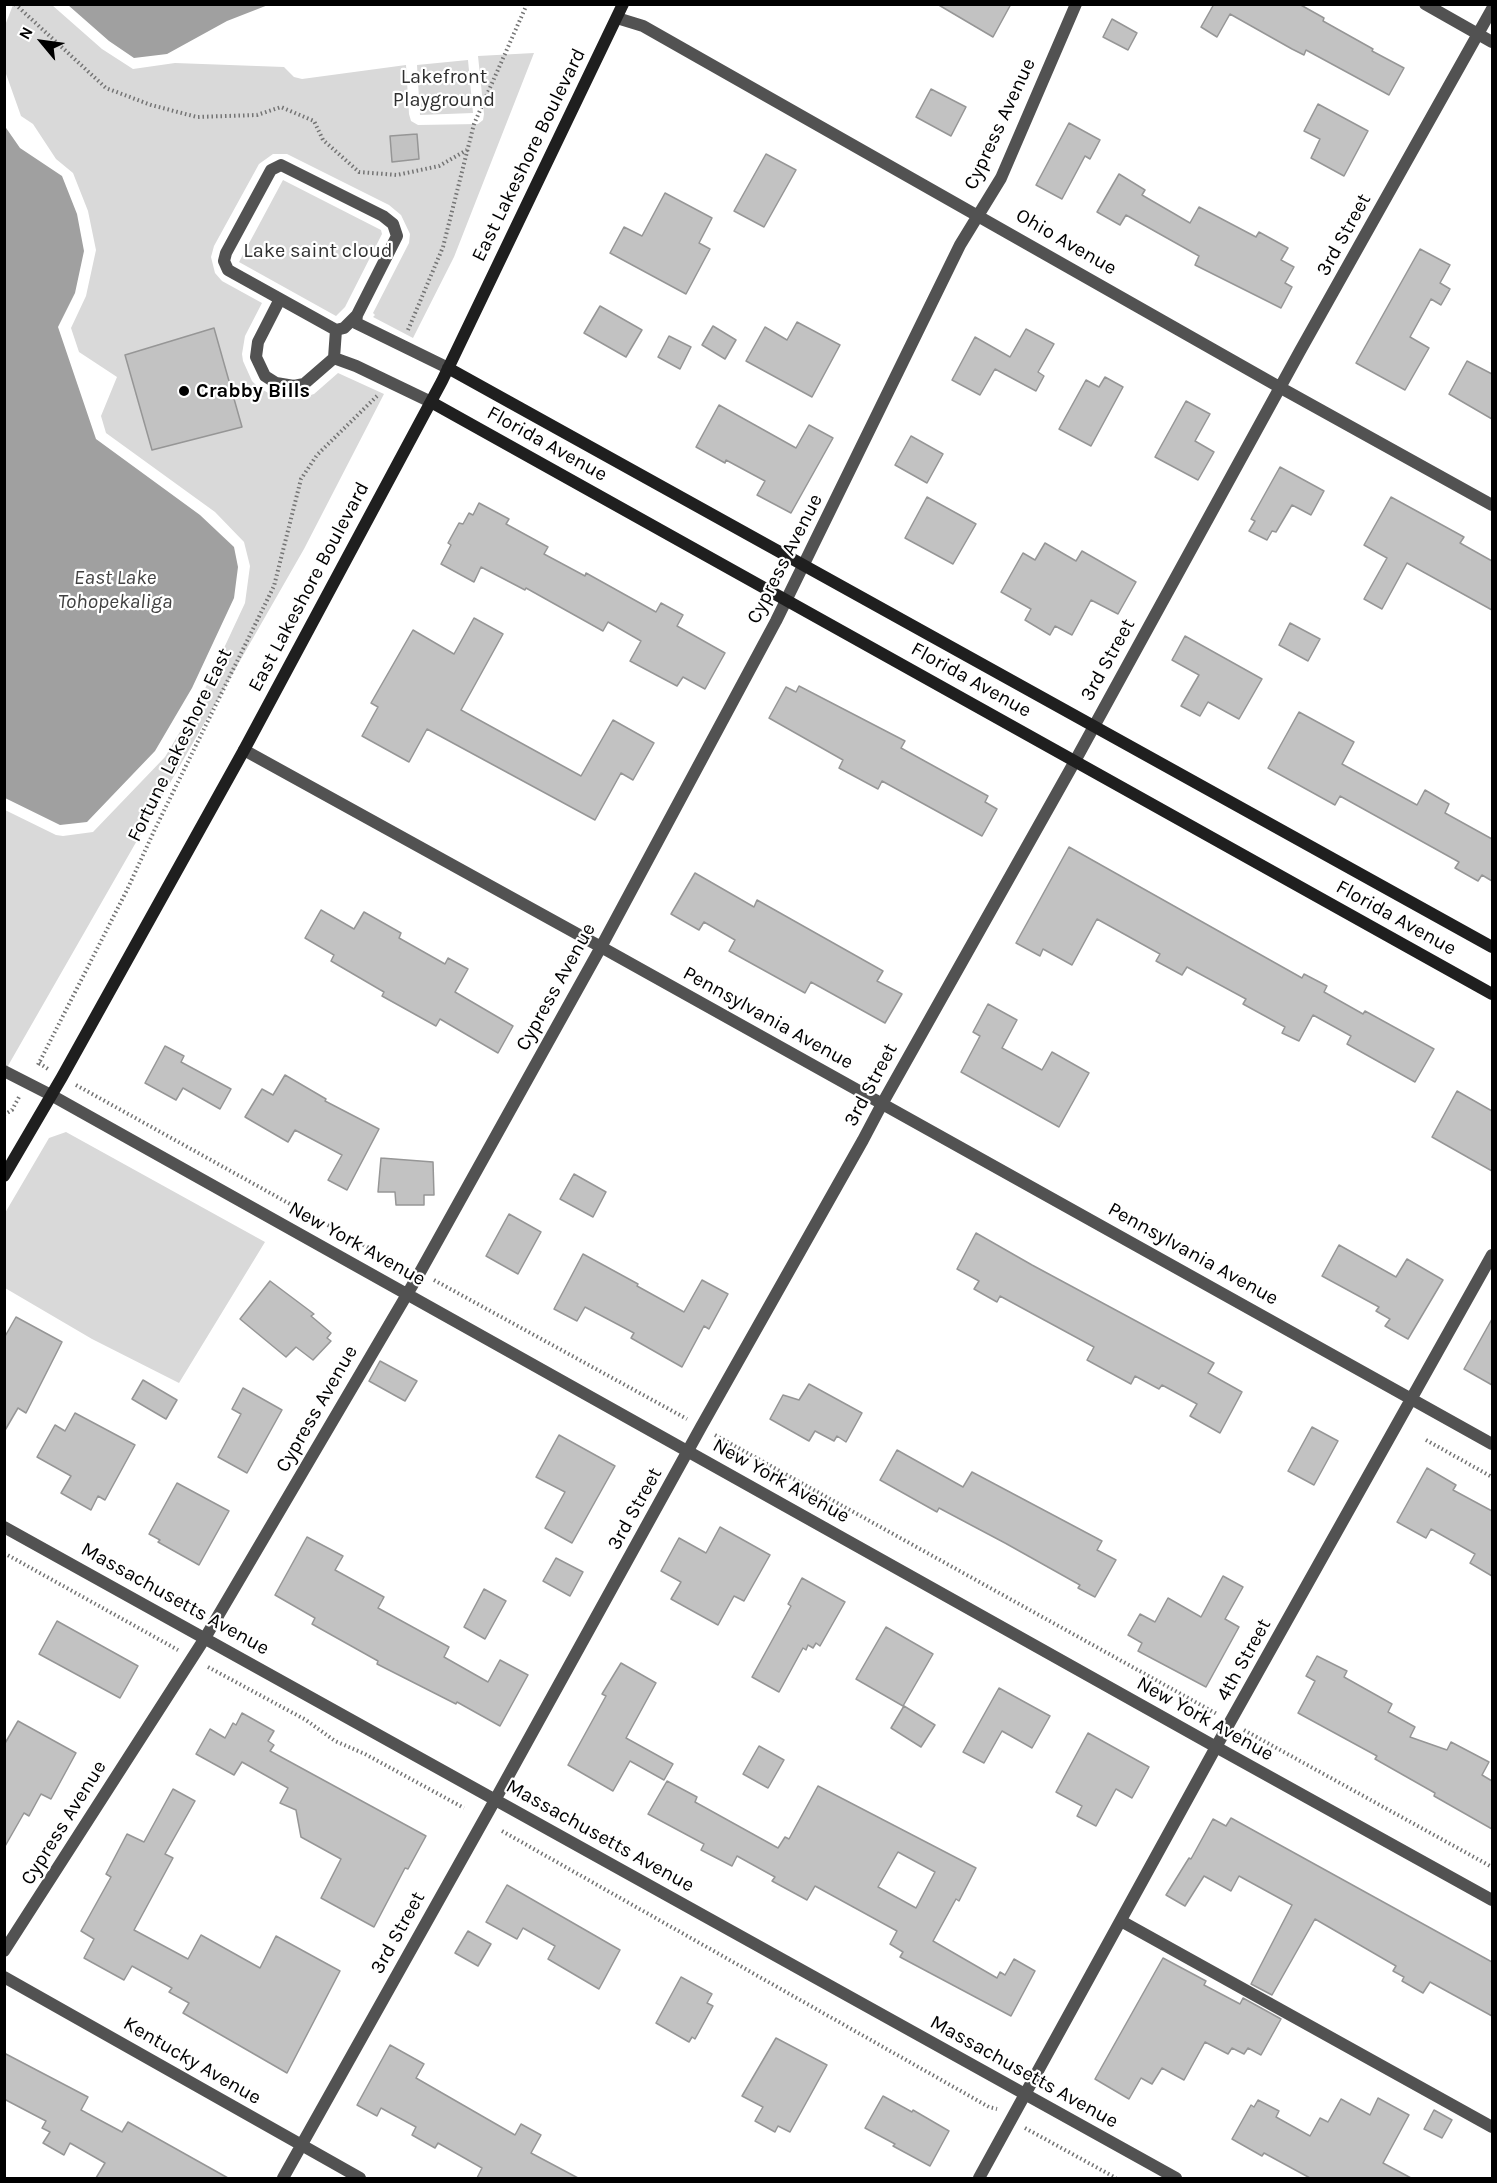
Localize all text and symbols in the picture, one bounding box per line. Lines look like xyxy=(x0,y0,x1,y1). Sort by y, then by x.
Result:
north arrow xyxy=(12,12,72,72)
text: N xyxy=(15,23,37,43)
street label: East Lakeshore Boulevard xyxy=(467,45,591,265)
street label: Cypress Avenue xyxy=(959,54,1041,194)
park label: Lakefront Playground xyxy=(393,65,495,112)
street label: 3rd Street xyxy=(1312,190,1376,280)
street label: Ohio Avenue xyxy=(1011,203,1121,281)
park label: Lake saint cloud xyxy=(243,239,393,263)
place label: Crabby Bills xyxy=(196,379,310,403)
marker: Crabby Bills xyxy=(177,384,191,398)
street label: Florida Avenue xyxy=(483,401,611,487)
street label: East Lakeshore Boulevard xyxy=(243,478,375,696)
street label: Cypress Avenue xyxy=(742,490,828,628)
water label: East Lake Tohopekaliga xyxy=(58,565,172,615)
street label: 3rd Street xyxy=(1076,615,1140,705)
street label: Florida Avenue xyxy=(907,637,1035,723)
street label: Fortune Lakeshore East xyxy=(123,644,237,846)
street label: Florida Avenue xyxy=(1332,875,1460,961)
street label: Cypress Avenue xyxy=(511,919,601,1055)
street label: Pennsylvania Avenue xyxy=(679,961,857,1075)
street label: 3rd Street xyxy=(839,1039,903,1131)
street label: New York Avenue xyxy=(284,1196,430,1292)
street label: Pennsylvania Avenue xyxy=(1104,1197,1282,1311)
street label: Cypress Avenue xyxy=(271,1341,363,1477)
street label: New York Avenue xyxy=(708,1433,854,1529)
street label: 3rd Street xyxy=(603,1464,667,1554)
street label: Massachusetts Avenue xyxy=(77,1537,273,1661)
street label: 4th Street xyxy=(1212,1615,1276,1705)
street label: New York Avenue xyxy=(1132,1671,1278,1767)
street label: Cypress Avenue xyxy=(16,1756,112,1890)
street label: Massachusetts Avenue xyxy=(502,1774,698,1898)
street label: 3rd Street xyxy=(366,1888,430,1978)
street label: Massachusetts Avenue xyxy=(926,2010,1122,2134)
street label: Kentucky Avenue xyxy=(119,2012,265,2110)

